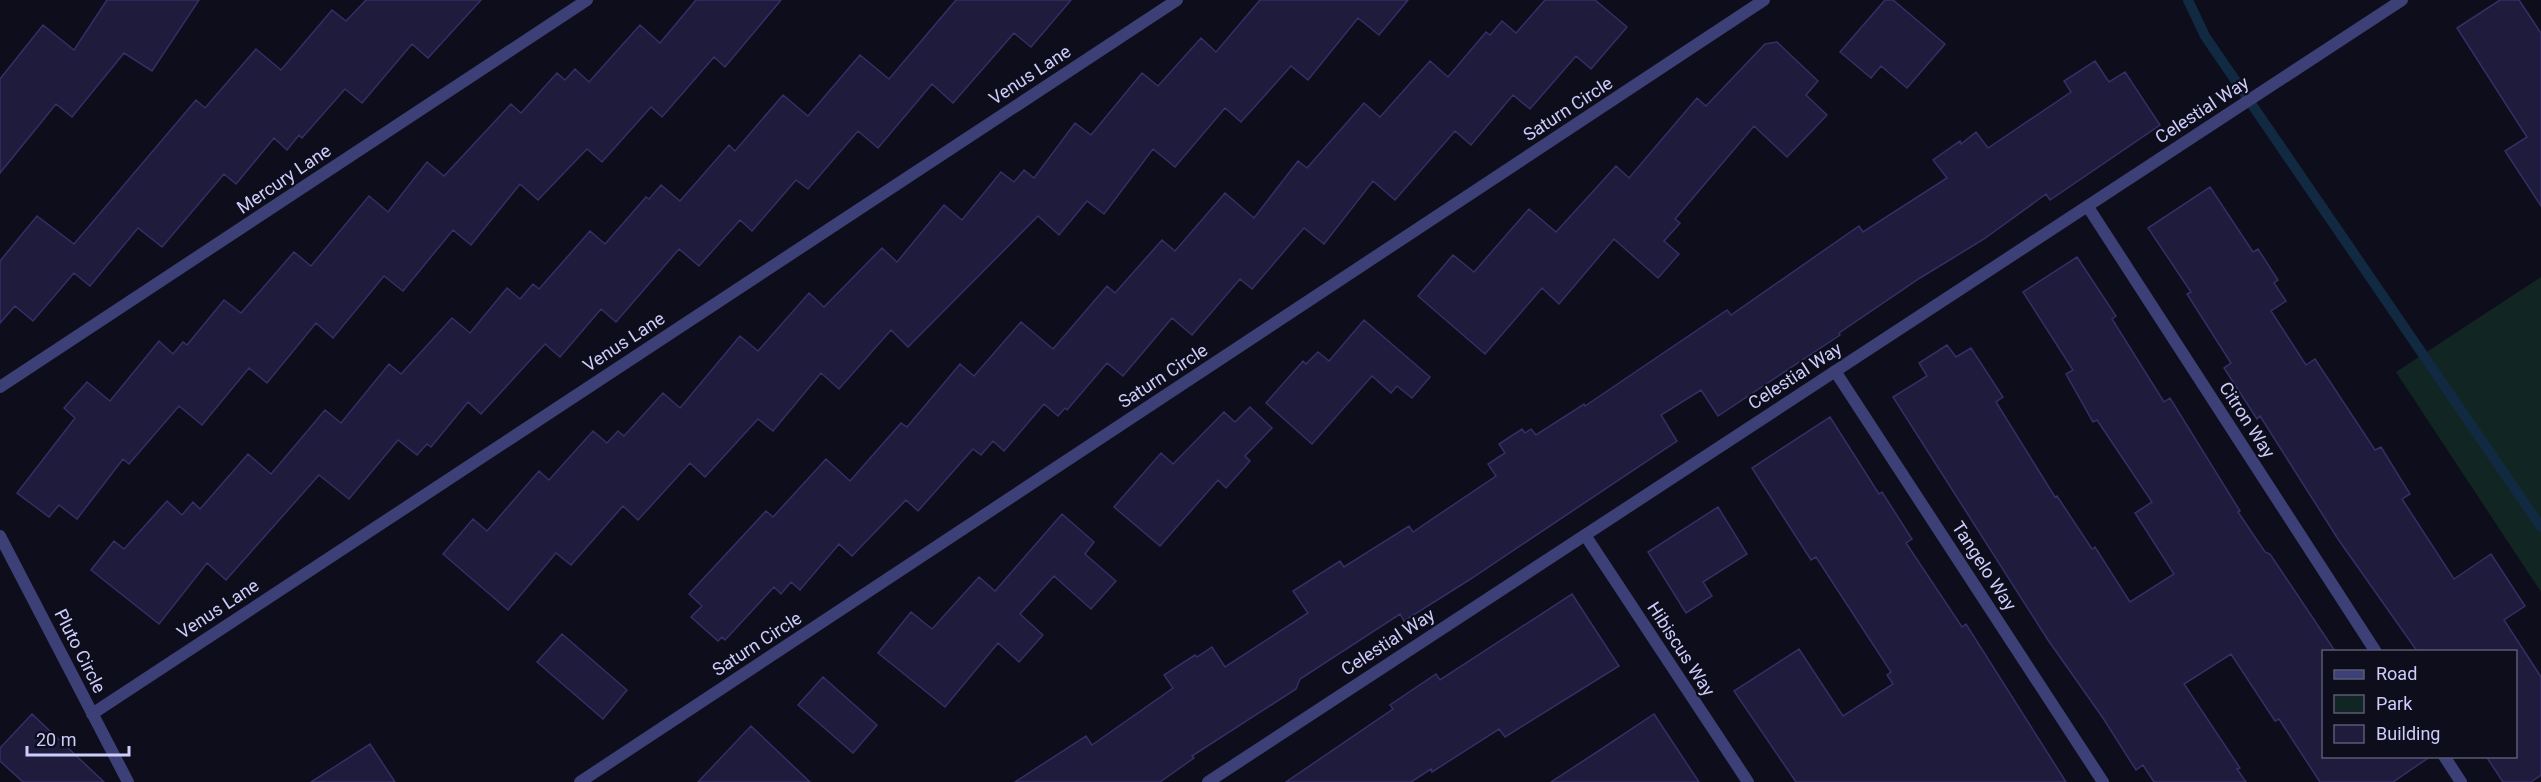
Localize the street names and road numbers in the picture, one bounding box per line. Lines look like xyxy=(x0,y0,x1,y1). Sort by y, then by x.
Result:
street label: Venus Lane xyxy=(985,40,1075,109)
street label: Celestial Way xyxy=(2151,71,2253,148)
street label: Saturn Circle xyxy=(1519,72,1616,145)
street label: Mercury Lane xyxy=(233,139,335,218)
street label: Venus Lane xyxy=(579,307,669,376)
street label: Celestial Way xyxy=(1744,337,1846,414)
street label: Saturn Circle xyxy=(1114,339,1211,412)
street label: Citron Way xyxy=(2215,378,2280,462)
street label: Tangelo Way xyxy=(1948,517,2021,615)
street label: Venus Lane xyxy=(173,574,263,643)
street label: Hibiscus Way xyxy=(1643,598,1720,700)
street label: Celestial Way xyxy=(1337,603,1439,680)
street label: Pluto Circle xyxy=(50,605,111,696)
street label: Saturn Circle xyxy=(708,607,805,680)

